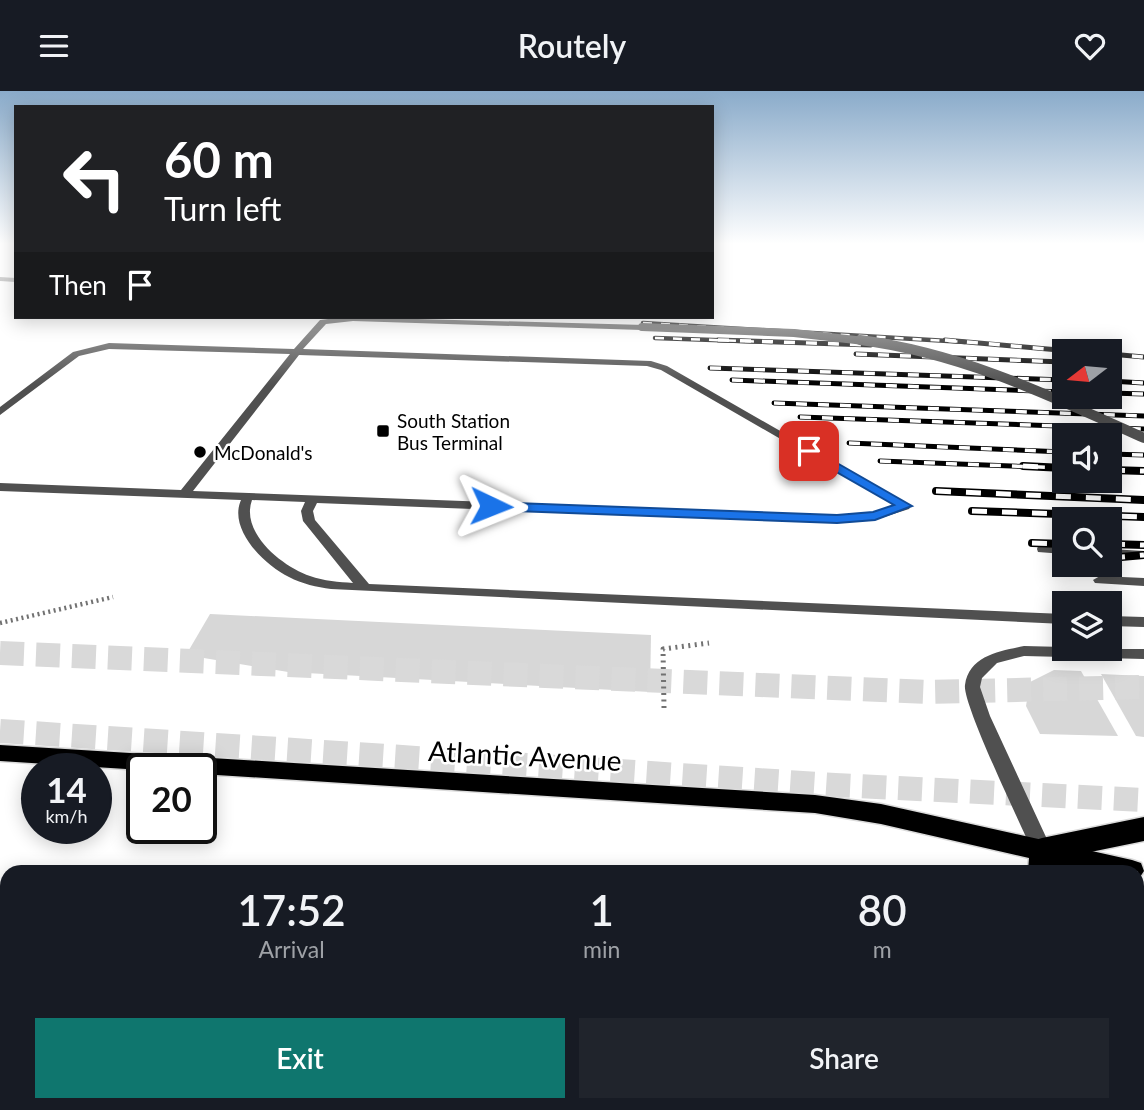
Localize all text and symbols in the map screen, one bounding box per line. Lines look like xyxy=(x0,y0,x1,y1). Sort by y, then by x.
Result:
text: Routely xyxy=(518,26,626,65)
icon: menu xyxy=(35,27,73,65)
icon: heart xyxy=(1071,27,1109,65)
text: 60 m xyxy=(164,130,274,188)
icon: left xyxy=(49,133,140,224)
text: Turn left xyxy=(164,189,281,228)
icon: arrive xyxy=(121,266,159,304)
text: Then xyxy=(49,269,107,301)
north arrow xyxy=(1052,339,1122,409)
map controls xyxy=(1052,339,1122,661)
place label: South Station Bus Terminal xyxy=(397,409,510,454)
pin xyxy=(779,421,839,481)
marker: South Station Bus Terminal xyxy=(375,423,391,439)
button: sound xyxy=(1052,423,1122,493)
icon: arrive xyxy=(790,432,828,470)
place label: McDonald's xyxy=(214,441,313,464)
marker: McDonald's xyxy=(192,444,208,460)
position arrow xyxy=(454,469,528,543)
button: search xyxy=(1052,507,1122,577)
button: layers xyxy=(1052,591,1122,661)
street label: Atlantic Avenue xyxy=(427,733,623,777)
speed limit sign: 20 xyxy=(126,753,217,844)
text: 14 xyxy=(46,768,87,810)
text: km/h xyxy=(45,805,88,827)
text: 17:52 xyxy=(237,885,346,935)
text: 1 xyxy=(590,885,614,935)
text: 80 xyxy=(858,885,907,935)
text: Arrival xyxy=(258,935,325,963)
text: min xyxy=(583,935,620,963)
text: m xyxy=(873,935,892,963)
button: Exit xyxy=(35,1018,565,1098)
button: Share xyxy=(579,1018,1109,1098)

